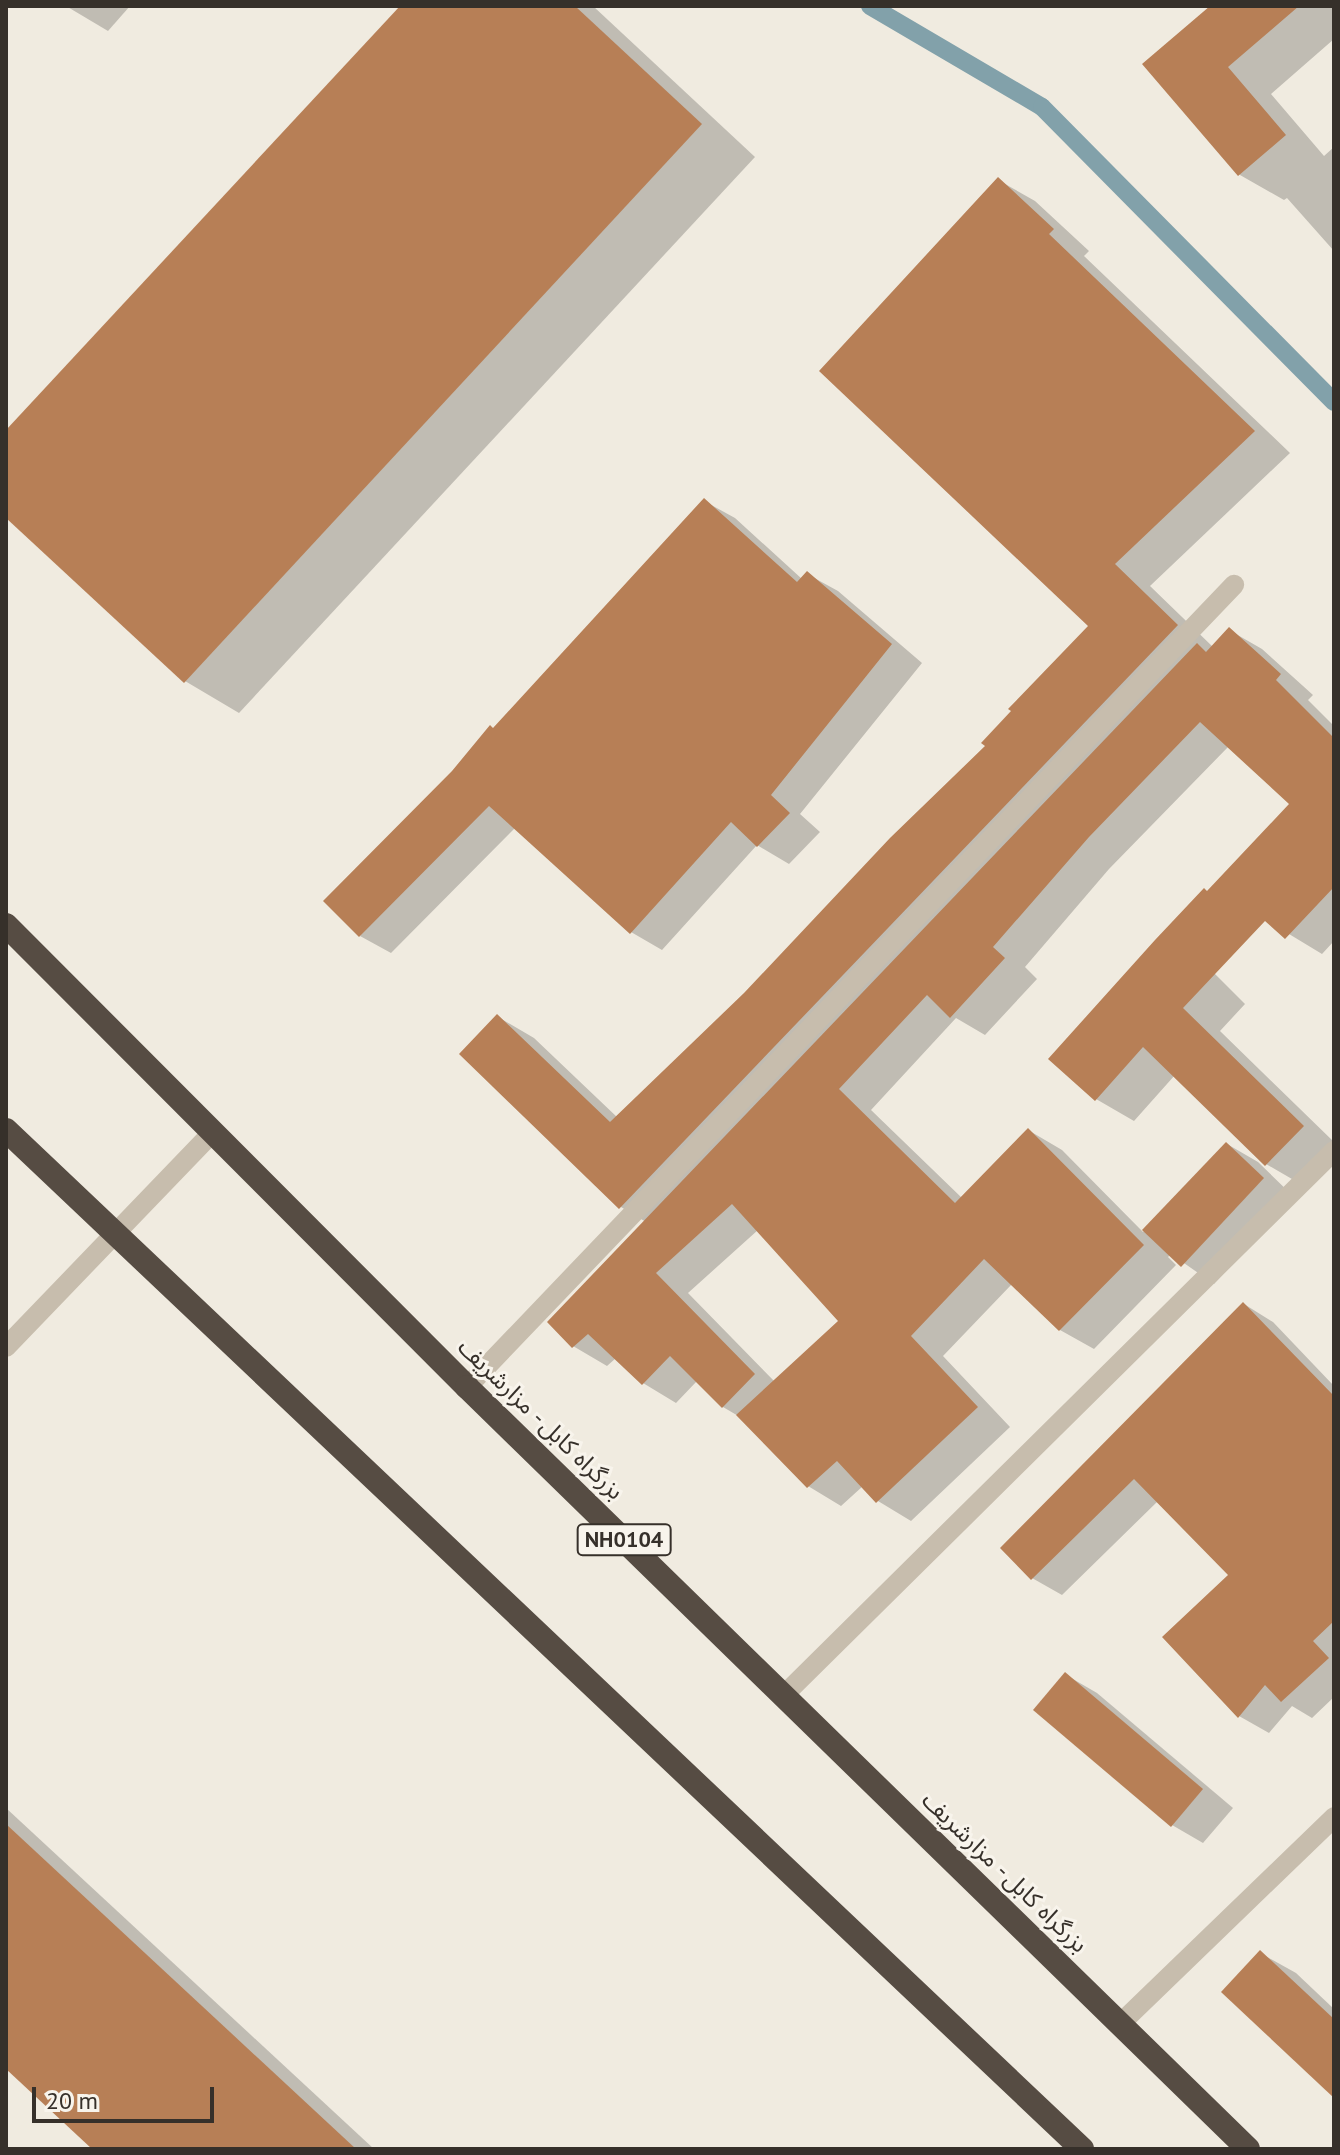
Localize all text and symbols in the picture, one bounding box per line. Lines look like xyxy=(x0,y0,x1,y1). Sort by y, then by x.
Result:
street label: بزرگراه کابل - مزارشریف xyxy=(451,1331,631,1507)
road number: NH0104 xyxy=(576,1522,672,1558)
street label: بزرگراه کابل - مزارشریف xyxy=(915,1784,1095,1960)
scale bar xyxy=(36,2071,218,2121)
text: 20 m xyxy=(46,2085,98,2116)

